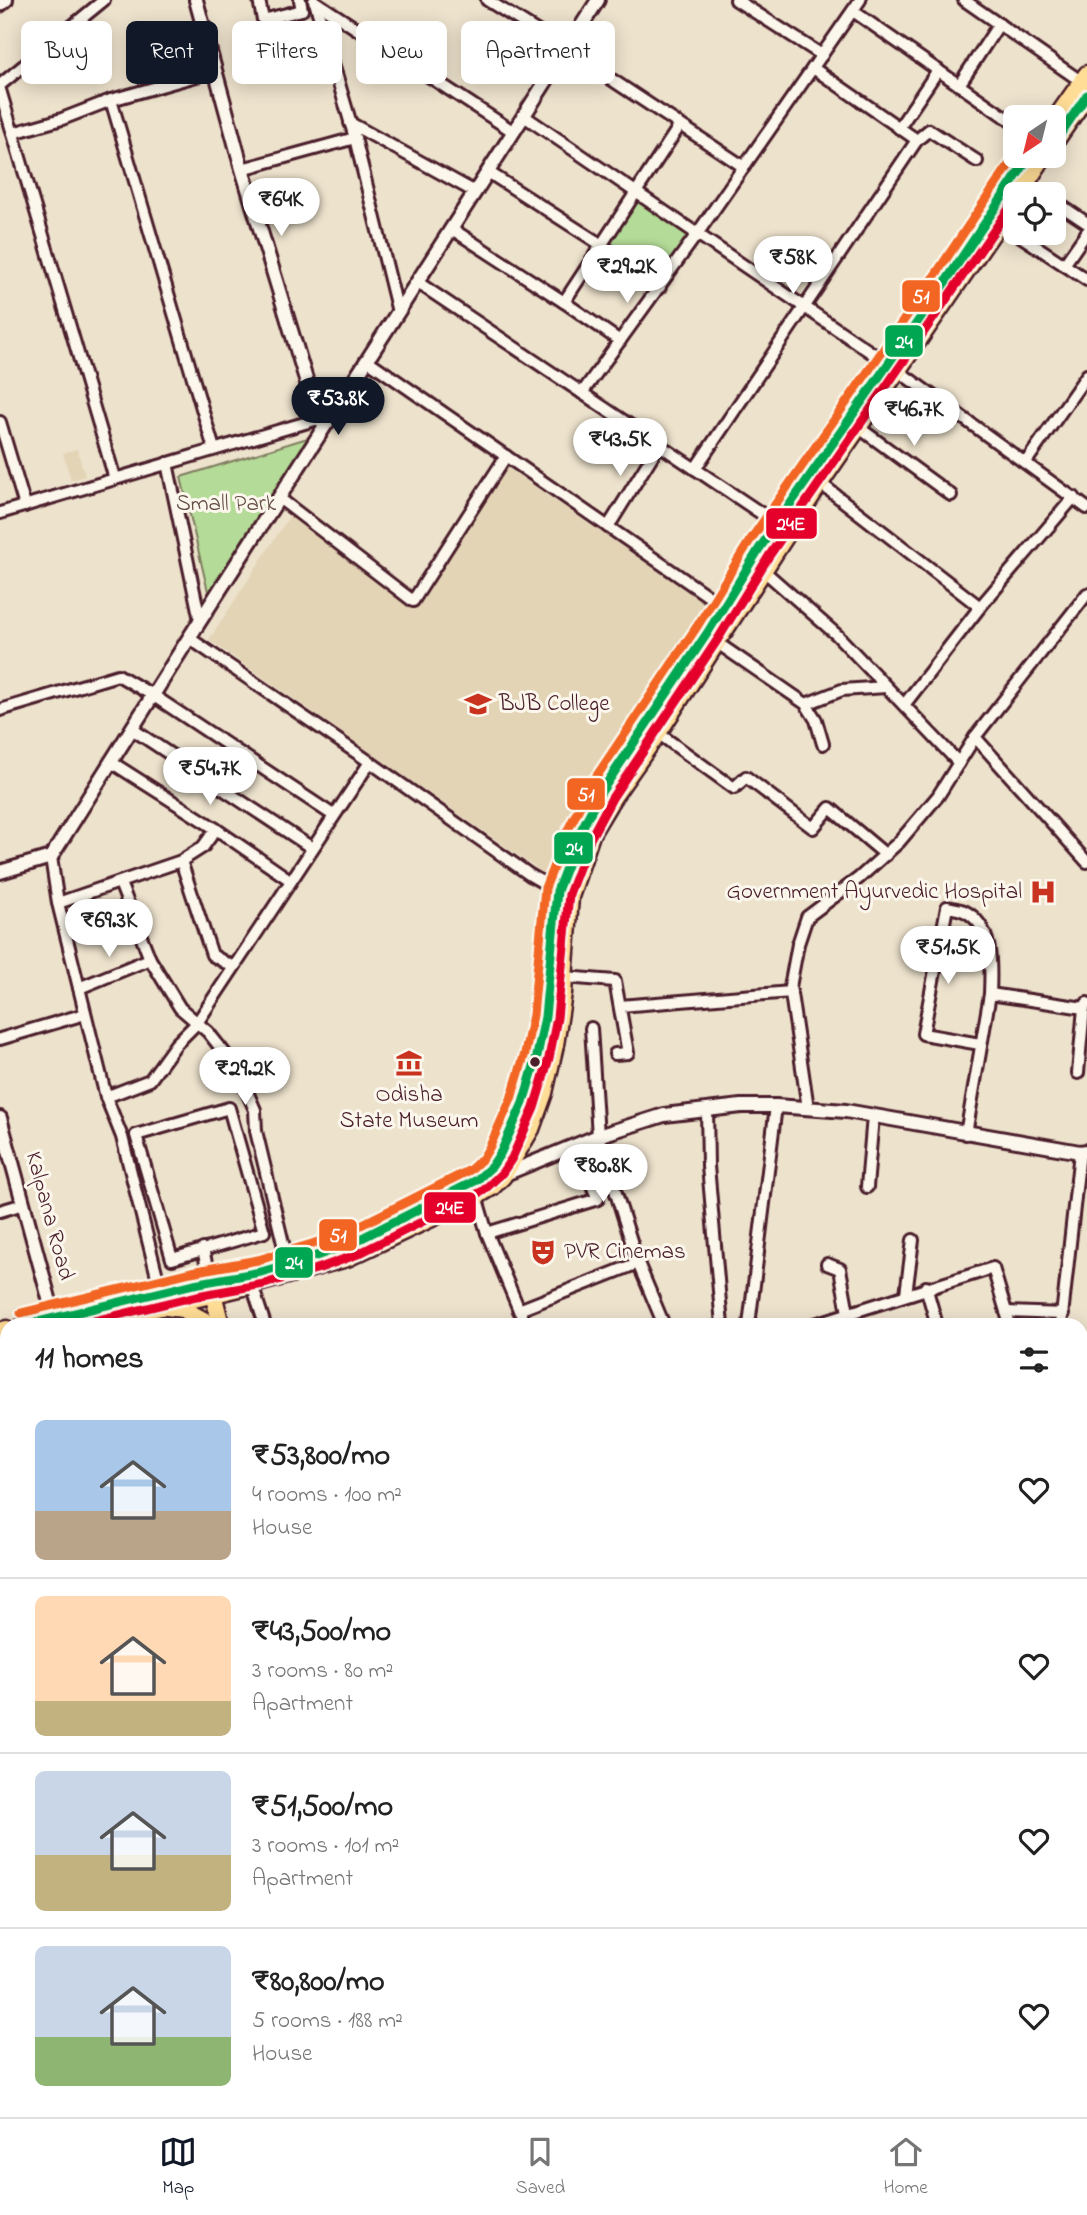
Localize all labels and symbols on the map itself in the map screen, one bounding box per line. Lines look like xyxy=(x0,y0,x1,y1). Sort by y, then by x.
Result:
north arrow xyxy=(1003,105,1066,168)
pin: ₹64K xyxy=(240,178,322,238)
pin: ₹58K xyxy=(752,236,834,296)
pin: ₹29.2K xyxy=(570,246,684,305)
line badge: 51 xyxy=(901,279,941,313)
text: 51 xyxy=(913,285,929,312)
line badge: 24 xyxy=(884,324,924,358)
text: 24 xyxy=(894,330,913,357)
pin: ₹53.8K xyxy=(281,378,395,437)
pin: ₹46.7K xyxy=(857,388,971,448)
pin: ₹43.5K xyxy=(563,419,677,478)
park label: Small Park xyxy=(176,488,277,521)
line badge: 24E xyxy=(765,507,818,540)
text: 24E xyxy=(776,512,805,539)
place label: BJB College xyxy=(498,688,610,722)
school or university icon: BJB College xyxy=(463,689,493,719)
pin: ₹54.7K xyxy=(153,748,267,807)
line badge: 51 xyxy=(566,777,606,811)
text: 51 xyxy=(578,783,594,810)
line badge: 24 xyxy=(553,831,594,865)
text: 24 xyxy=(564,837,583,864)
place label: Government Ayurvedic Hospital xyxy=(727,876,1022,911)
hospital icon: Government Ayurvedic Hospital xyxy=(1028,877,1058,907)
pin: ₹69.3K xyxy=(52,900,166,959)
pin: ₹51.5K xyxy=(891,926,1005,986)
pin: ₹29.2K xyxy=(188,1048,302,1107)
museum icon: Odisha State Museum xyxy=(394,1048,424,1078)
unlabelled marker xyxy=(528,1055,542,1069)
place label: Odisha State Museum xyxy=(340,1079,478,1138)
pin: ₹80.8K xyxy=(546,1144,660,1204)
street label: Kalpana Road xyxy=(16,1148,82,1284)
line badge: 24E xyxy=(423,1191,477,1224)
text: 24E xyxy=(435,1196,464,1223)
line badge: 51 xyxy=(318,1218,358,1252)
text: 51 xyxy=(330,1224,346,1251)
place label: PVR Cinemas xyxy=(564,1236,686,1269)
theatre icon: PVR Cinemas xyxy=(528,1237,558,1267)
line badge: 24 xyxy=(274,1246,314,1279)
text: 24 xyxy=(284,1251,303,1278)

